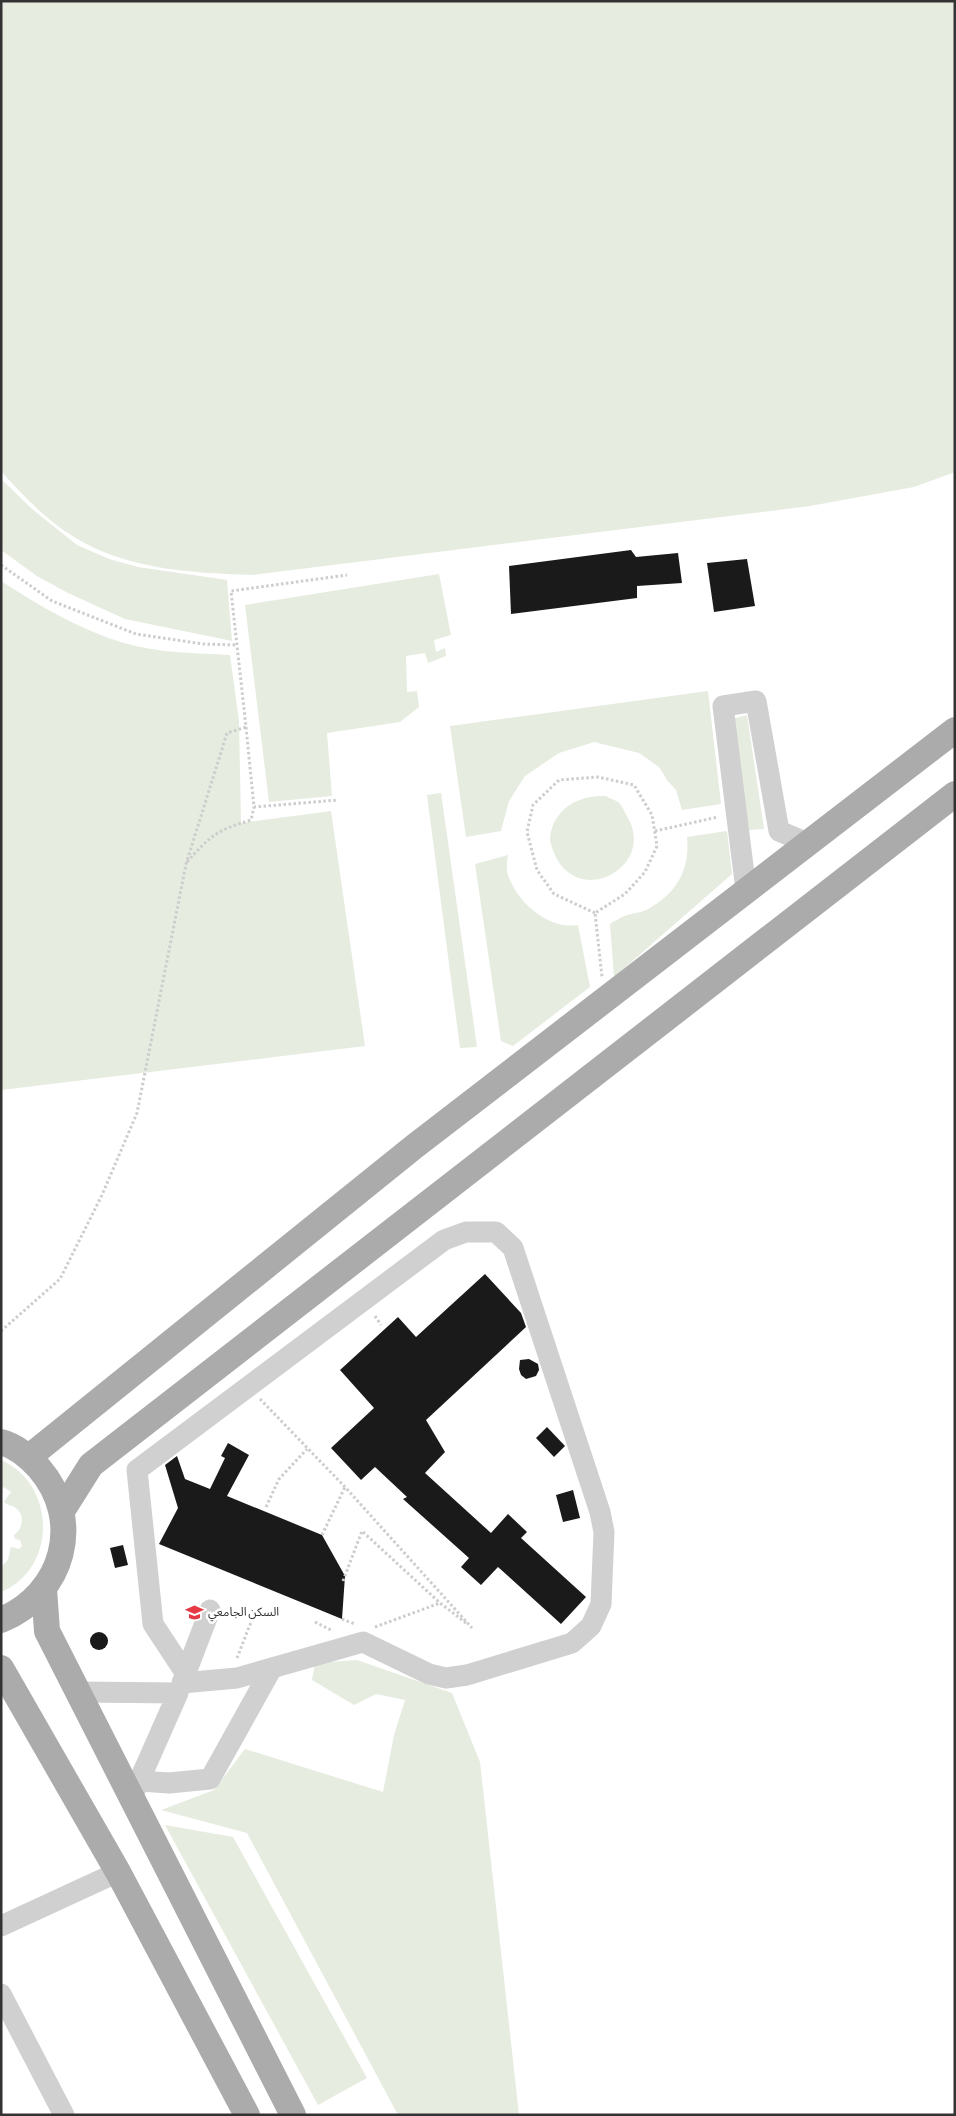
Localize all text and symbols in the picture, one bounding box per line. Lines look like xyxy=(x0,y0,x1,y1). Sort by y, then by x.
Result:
school or university icon: السكن الجامعي xyxy=(184,1602,204,1622)
place label: السكن الجامعي xyxy=(208,1605,279,1622)

